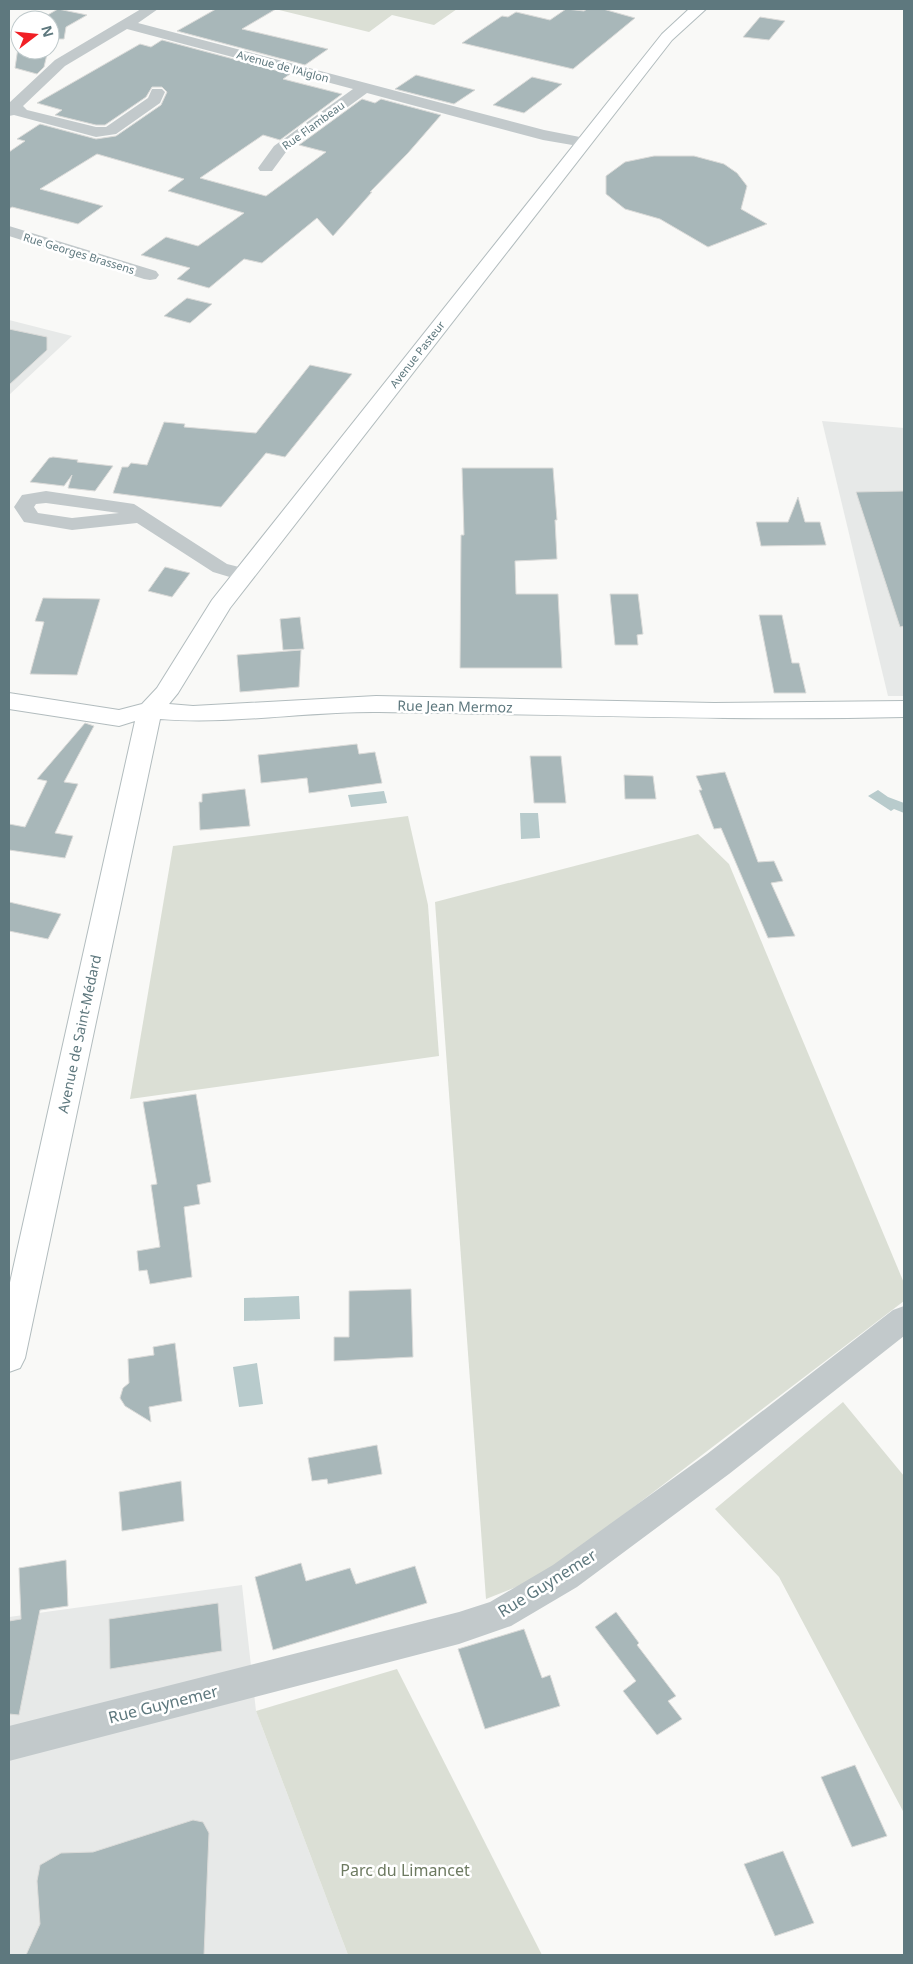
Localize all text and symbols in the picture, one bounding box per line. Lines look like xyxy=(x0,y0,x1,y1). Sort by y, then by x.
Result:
north arrow xyxy=(10,10,60,60)
text: N xyxy=(37,23,59,39)
street label: Avenue de l'Aiglon xyxy=(235,46,331,86)
street label: Rue Flambeau xyxy=(279,97,347,153)
street label: Rue Georges Brassens xyxy=(22,229,136,277)
street label: Avenue Pasteur xyxy=(386,317,448,391)
street label: Rue Jean Mermoz xyxy=(397,695,513,717)
street label: Avenue de Saint-Médard xyxy=(53,953,105,1115)
street label: Rue Guynemer xyxy=(494,1544,601,1622)
street label: Rue Guynemer xyxy=(106,1680,220,1728)
park label: Parc du Limancet xyxy=(340,1859,470,1881)

